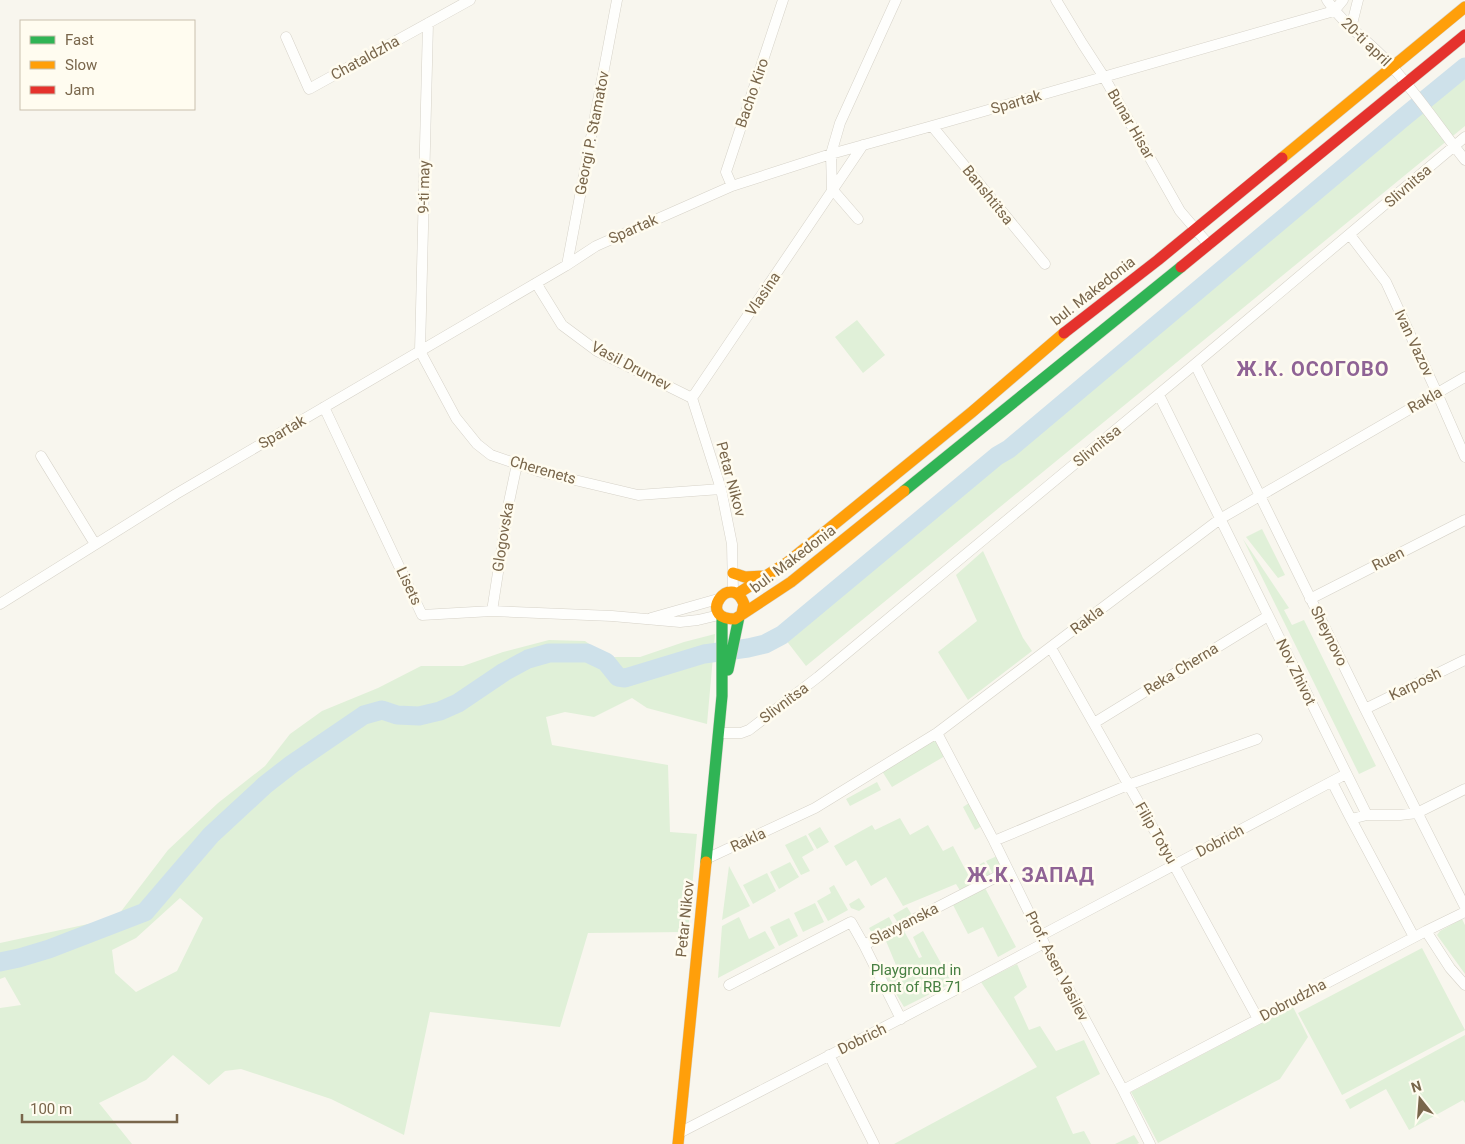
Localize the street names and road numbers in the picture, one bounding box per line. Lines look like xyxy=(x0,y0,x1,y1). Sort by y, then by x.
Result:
street label: 20-ti april xyxy=(1337,14,1395,70)
street label: Chataldzha xyxy=(328,32,402,84)
street label: Bacho Kiro xyxy=(732,56,772,130)
street label: Georgi P. Stamatov xyxy=(571,69,613,197)
street label: Spartak xyxy=(989,86,1044,118)
street label: Bunar Hisar xyxy=(1104,86,1158,162)
street label: 9-ti may xyxy=(415,160,433,214)
street label: Slivnitsa xyxy=(1381,161,1435,211)
street label: Banshtitsa xyxy=(959,162,1017,228)
street label: Spartak xyxy=(606,210,661,248)
street label: bul. Makedonia xyxy=(1047,253,1139,329)
street label: Vlasina xyxy=(742,269,784,319)
street label: Ivan Vazov xyxy=(1391,307,1437,379)
street label: Vasil Drumev xyxy=(588,337,674,395)
street label: Rakla xyxy=(1405,383,1445,417)
street label: Spartak xyxy=(255,411,309,453)
street label: Slivnitsa xyxy=(1069,421,1125,471)
street label: Petar Nikov xyxy=(712,440,750,518)
street label: Cherenets xyxy=(508,452,578,488)
street label: Glogovska xyxy=(489,501,517,573)
street label: bul. Makedonia xyxy=(747,521,839,597)
street label: Ruen xyxy=(1369,543,1407,575)
street label: Lisets xyxy=(392,564,426,608)
street label: Rakla xyxy=(1067,602,1107,638)
street label: Sheynovo xyxy=(1307,603,1351,669)
street label: Nov Zhivot xyxy=(1272,636,1320,708)
street label: Reka Cherna xyxy=(1141,639,1221,699)
street label: Karposh xyxy=(1386,664,1444,704)
street label: Slivnitsa xyxy=(756,679,812,727)
street label: Filip Totyu xyxy=(1131,799,1181,867)
street label: Dobrich xyxy=(1193,821,1247,861)
street label: Rakla xyxy=(728,824,768,856)
street label: Petar Nikov xyxy=(672,880,698,958)
street label: Slavyanska xyxy=(867,899,941,949)
street label: Prof. Asen Vasilev xyxy=(1022,908,1092,1024)
street label: Dobrudzha xyxy=(1257,975,1329,1025)
street label: Dobrich xyxy=(835,1020,889,1058)

